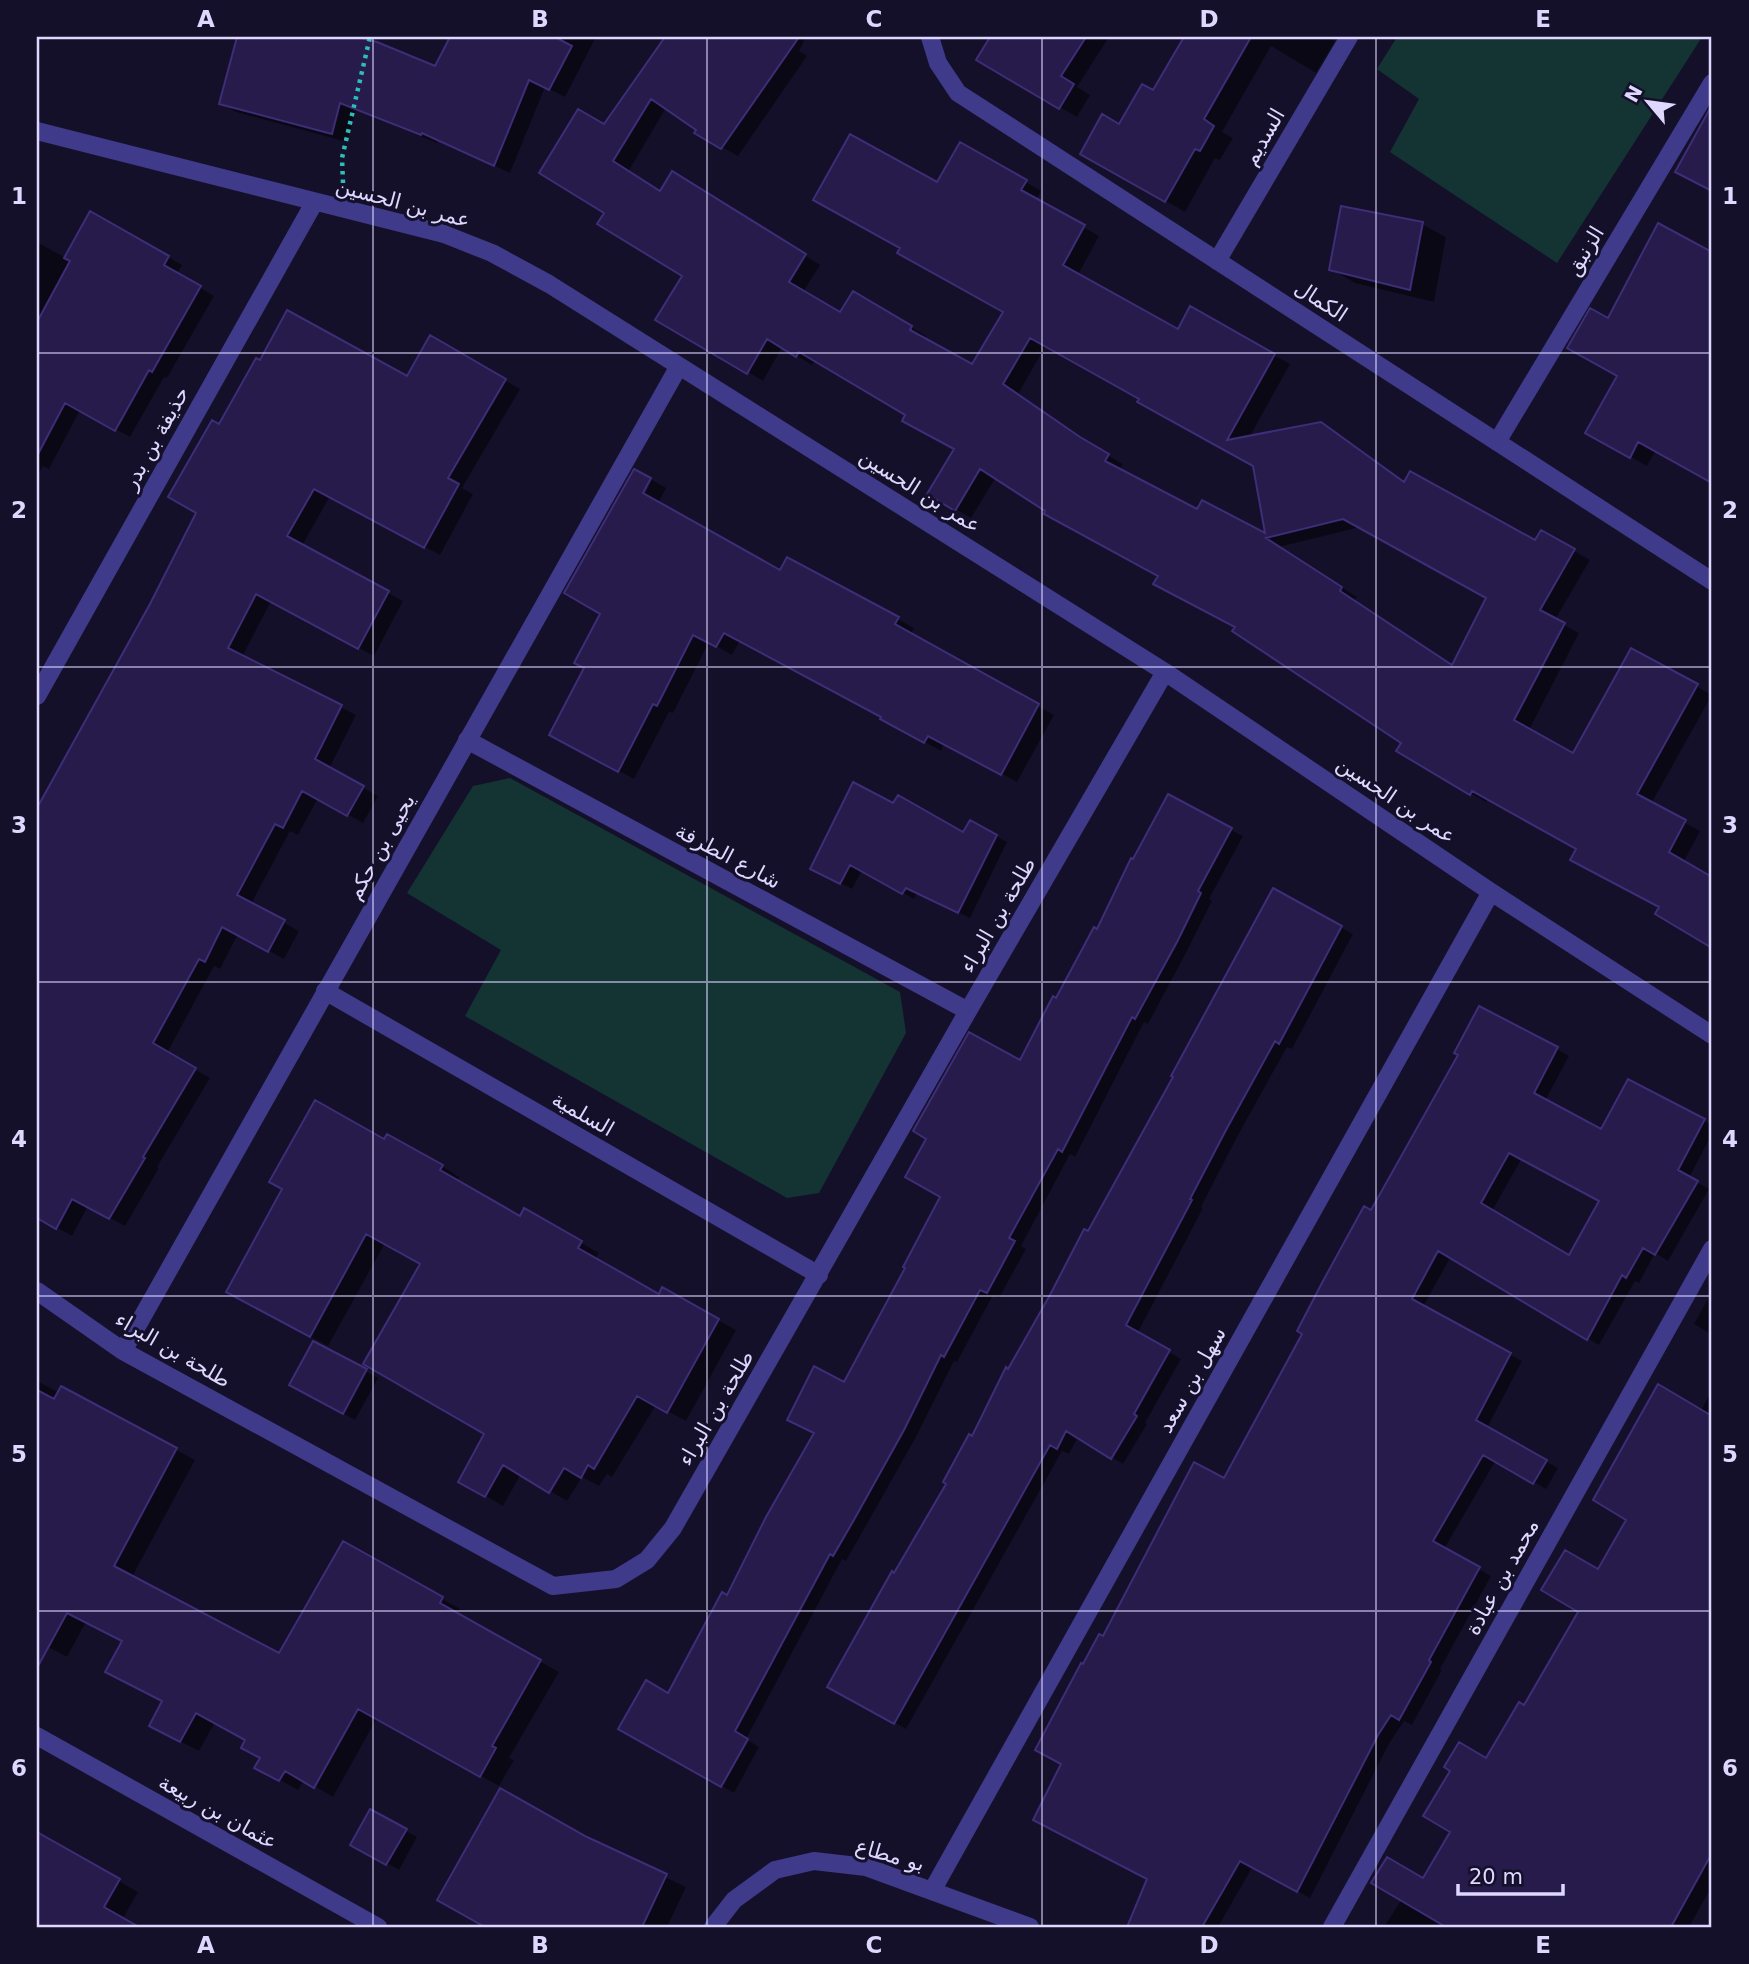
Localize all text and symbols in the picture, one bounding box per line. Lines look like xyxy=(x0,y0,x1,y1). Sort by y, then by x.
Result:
text: A xyxy=(197,6,215,32)
text: B xyxy=(531,6,549,32)
text: C xyxy=(866,6,882,32)
text: D xyxy=(1199,6,1219,32)
text: E xyxy=(1535,6,1551,32)
north arrow xyxy=(1612,66,1682,136)
text: N xyxy=(1620,81,1647,106)
street label: السديم xyxy=(1238,104,1291,170)
street label: عمر بن الحسين xyxy=(333,174,473,232)
text: 1 xyxy=(11,183,27,209)
text: 1 xyxy=(1722,183,1738,209)
street label: الزنبق xyxy=(1561,222,1609,280)
street label: الكمال xyxy=(1290,275,1352,327)
street label: حذيفة بن بدر xyxy=(117,382,194,495)
street label: عمر بن الحسين xyxy=(855,444,985,538)
text: 2 xyxy=(11,497,27,523)
text: 2 xyxy=(1722,497,1738,523)
street label: عمر بن الحسين xyxy=(1332,751,1460,849)
street label: يحيى بن حكم xyxy=(342,790,421,904)
text: 3 xyxy=(11,812,27,838)
text: 3 xyxy=(1722,812,1738,838)
street label: شارع الطرفة xyxy=(671,818,785,894)
street label: طلحة بن البراء xyxy=(955,853,1041,977)
street label: السلمية xyxy=(548,1087,618,1141)
text: 4 xyxy=(11,1126,27,1152)
text: 4 xyxy=(1722,1126,1738,1152)
street label: طلحة بن البراء xyxy=(111,1307,235,1393)
street label: سهل بن سعد xyxy=(1153,1323,1231,1437)
street label: طلحة بن البراء xyxy=(673,1346,759,1470)
text: 5 xyxy=(11,1441,27,1467)
text: 5 xyxy=(1722,1441,1738,1467)
street label: محمد بن عبادة xyxy=(1460,1515,1544,1639)
text: 6 xyxy=(11,1755,27,1781)
text: 6 xyxy=(1722,1755,1738,1781)
street label: عثمان بن ربيعة xyxy=(155,1770,281,1854)
street label: بو مطاع xyxy=(853,1834,927,1876)
scale bar xyxy=(1458,1852,1564,1896)
text: 20 m xyxy=(1469,1865,1523,1889)
text: A xyxy=(197,1932,215,1958)
text: B xyxy=(531,1932,549,1958)
text: C xyxy=(866,1932,882,1958)
text: D xyxy=(1199,1932,1219,1958)
text: E xyxy=(1535,1932,1551,1958)

